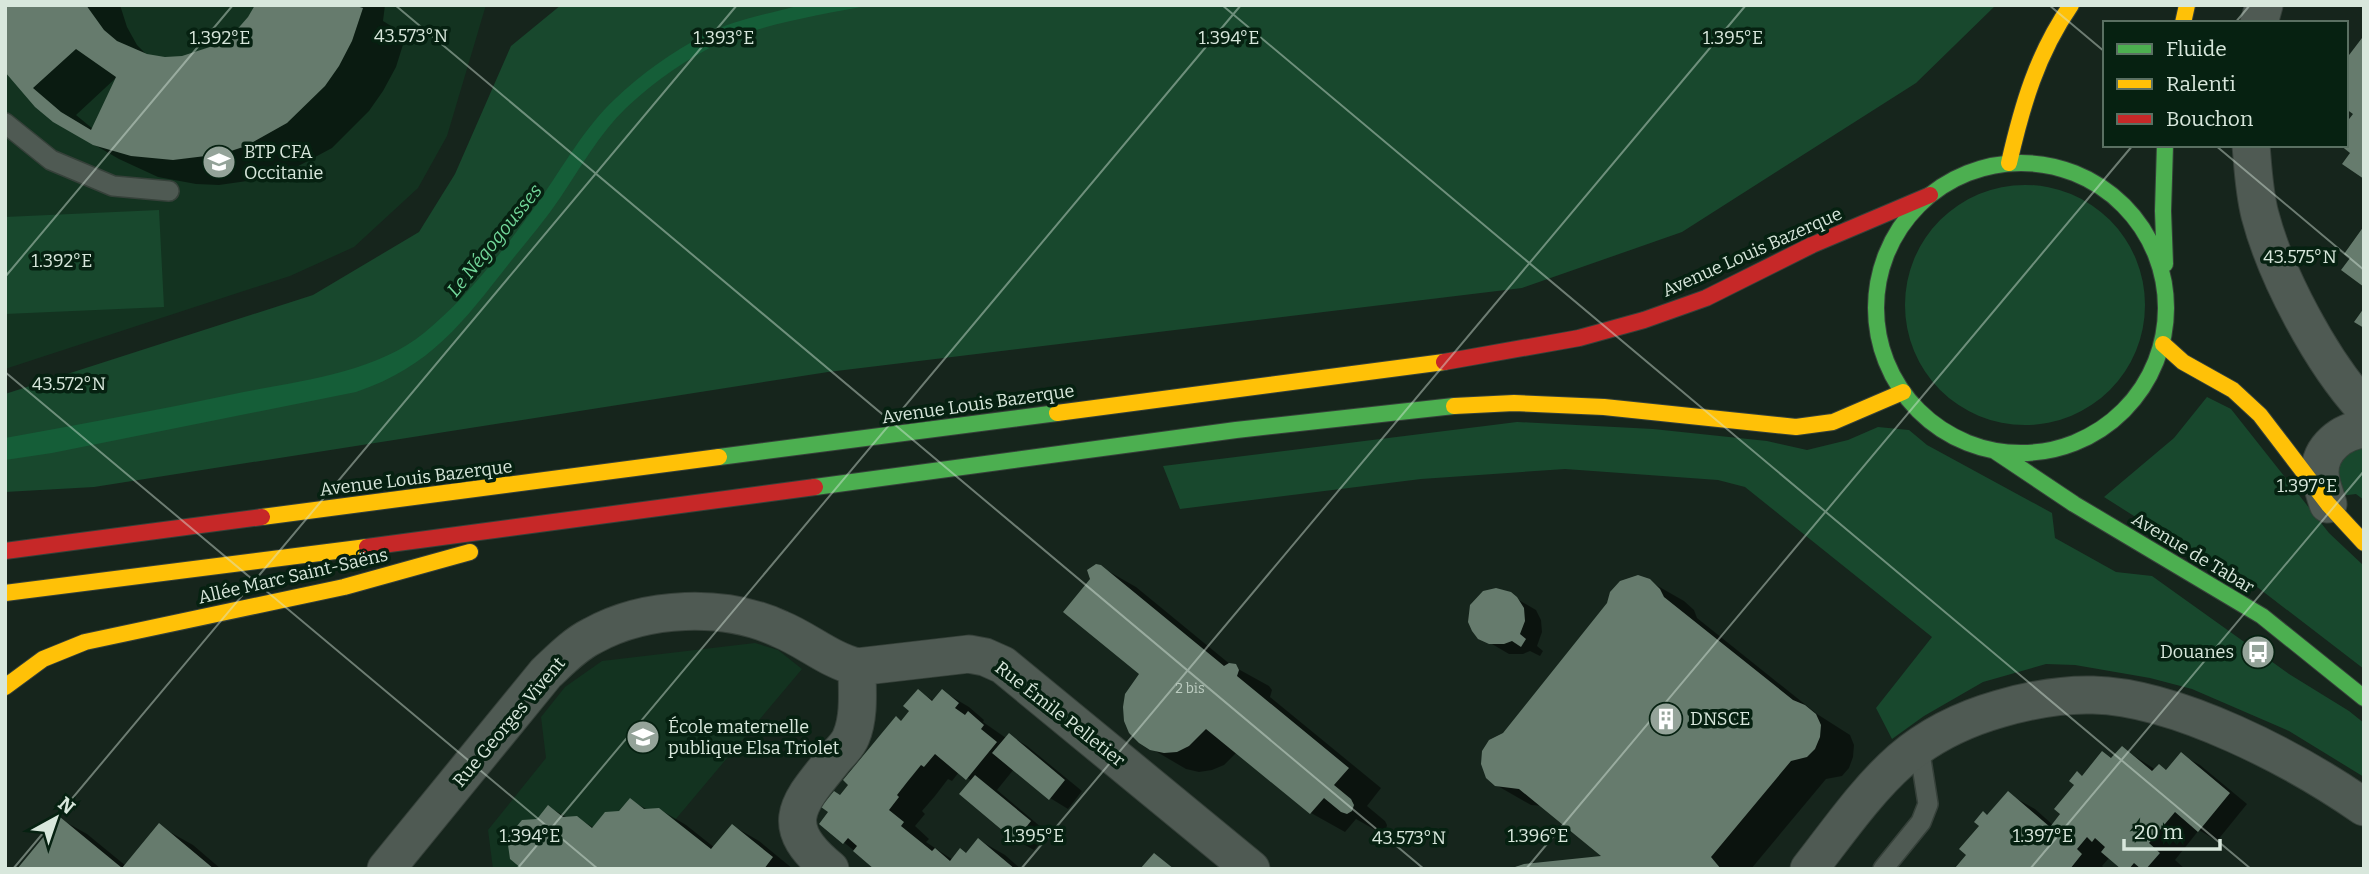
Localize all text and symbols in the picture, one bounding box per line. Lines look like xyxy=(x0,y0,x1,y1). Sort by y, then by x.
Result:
legend xyxy=(2103,21,2348,147)
text: 43.573°N xyxy=(374,25,448,47)
text: 1.392°E xyxy=(190,27,250,49)
text: 1.393°E xyxy=(693,27,755,49)
text: 1.394°E xyxy=(1199,27,1259,49)
text: 1.395°E xyxy=(1703,27,1763,49)
text: Fluide xyxy=(2166,36,2227,62)
text: Ralenti xyxy=(2166,71,2236,97)
text: Bouchon xyxy=(2166,106,2253,132)
place label: BTP CFA Occitanie xyxy=(244,141,323,184)
school or university icon: BTP CFA Occitanie xyxy=(200,143,238,181)
water label: Le Négogousses xyxy=(442,179,547,301)
street label: Avenue Louis Bazerque xyxy=(1659,202,1845,302)
text: 43.575°N xyxy=(2263,246,2337,268)
text: 1.392°E xyxy=(32,250,92,272)
text: 43.572°N xyxy=(32,373,106,395)
street label: Avenue Louis Bazerque xyxy=(880,380,1076,428)
street label: Avenue Louis Bazerque xyxy=(318,455,514,501)
text: 1.397°E xyxy=(2277,475,2337,497)
street label: Avenue de Tabar xyxy=(2128,508,2258,598)
street label: Allée Marc Saint-Saëns xyxy=(196,543,390,609)
bus stop icon: Douanes xyxy=(2239,633,2277,671)
place label: Douanes xyxy=(2160,641,2234,663)
street label: Rue Georges Vivent xyxy=(448,652,570,791)
street label: Rue Émile Pelletier xyxy=(991,656,1130,771)
house number: 2 bis xyxy=(1175,680,1205,697)
building icon: DNSCE xyxy=(1647,700,1685,738)
place label: DNSCE xyxy=(1690,708,1750,730)
place label: École maternelle publique Elsa Triolet xyxy=(668,715,840,759)
school or university icon: École maternelle publique Elsa Triolet xyxy=(624,718,662,756)
north arrow xyxy=(21,783,91,853)
text: N xyxy=(54,792,80,819)
scale bar xyxy=(2124,808,2220,852)
text: 20 m xyxy=(2134,819,2183,845)
text: 1.394°E xyxy=(500,825,560,847)
text: 1.395°E xyxy=(1004,825,1064,847)
text: 1.396°E xyxy=(1507,825,1569,847)
text: 1.397°E xyxy=(2013,825,2073,847)
text: 43.573°N xyxy=(1372,827,1446,849)

